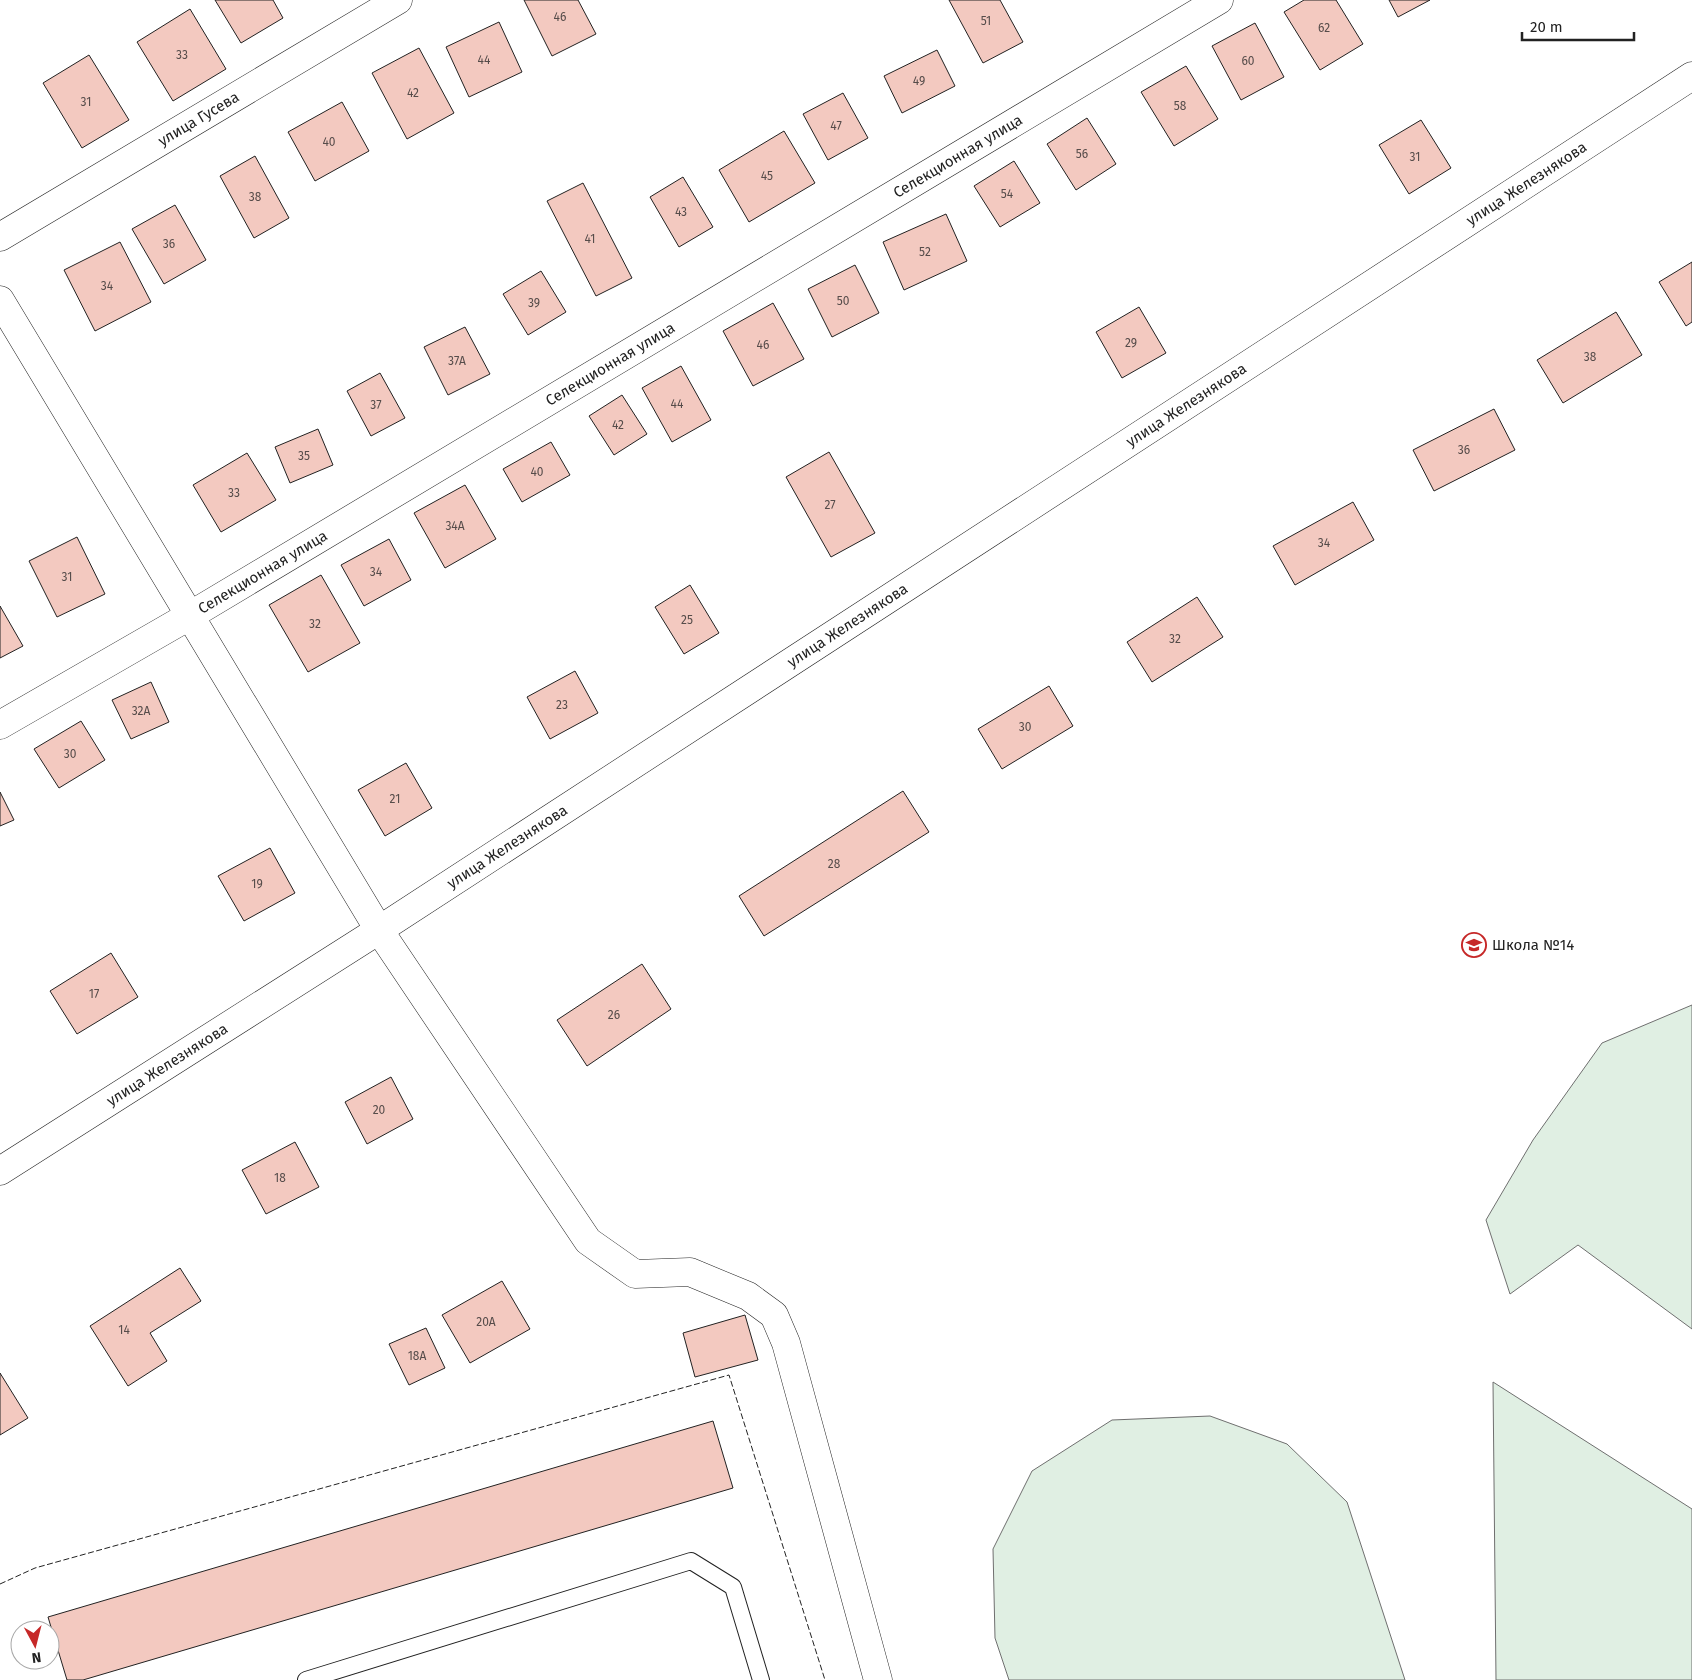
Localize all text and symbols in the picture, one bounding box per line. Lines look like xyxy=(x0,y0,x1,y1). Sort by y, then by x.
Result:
house number: 46 xyxy=(554,10,566,24)
scale bar xyxy=(1522,10,1634,42)
house number: 51 xyxy=(981,14,991,28)
text: 20 m xyxy=(1530,18,1563,36)
house number: 62 xyxy=(1318,21,1330,35)
house number: 33 xyxy=(176,48,188,62)
house number: 44 xyxy=(478,53,491,67)
house number: 60 xyxy=(1241,54,1255,68)
house number: 49 xyxy=(913,74,925,88)
house number: 42 xyxy=(407,86,419,100)
street label: улица Гусева xyxy=(155,88,242,150)
house number: 31 xyxy=(81,95,91,109)
house number: 58 xyxy=(1174,99,1187,113)
street label: Селекционная улица xyxy=(890,111,1026,202)
house number: 47 xyxy=(830,119,842,133)
house number: 40 xyxy=(322,135,336,149)
street label: улица Железнякова xyxy=(1463,138,1590,229)
house number: 56 xyxy=(1076,147,1088,161)
house number: 31 xyxy=(1410,150,1420,164)
house number: 45 xyxy=(761,169,773,183)
house number: 54 xyxy=(1001,187,1014,201)
house number: 38 xyxy=(249,190,262,204)
house number: 43 xyxy=(675,205,687,219)
house number: 41 xyxy=(585,232,595,246)
house number: 36 xyxy=(163,237,175,251)
house number: 52 xyxy=(919,245,931,259)
house number: 34 xyxy=(101,279,114,293)
house number: 50 xyxy=(837,294,850,308)
house number: 39 xyxy=(528,296,540,310)
street label: Селекционная улица xyxy=(542,319,678,410)
house number: 29 xyxy=(1125,336,1137,350)
house number: 46 xyxy=(757,338,769,352)
house number: 38 xyxy=(1584,350,1597,364)
house number: 37А xyxy=(448,354,466,368)
street label: улица Железнякова xyxy=(1123,359,1250,451)
house number: 44 xyxy=(671,397,684,411)
house number: 37 xyxy=(370,398,382,412)
house number: 42 xyxy=(612,418,624,432)
house number: 36 xyxy=(1458,443,1470,457)
house number: 35 xyxy=(298,449,310,463)
house number: 40 xyxy=(530,465,544,479)
house number: 33 xyxy=(228,486,240,500)
house number: 27 xyxy=(824,498,836,512)
house number: 34А xyxy=(445,519,465,533)
street label: Селекционная улица xyxy=(195,527,331,618)
house number: 34 xyxy=(1318,536,1331,550)
house number: 34 xyxy=(370,565,383,579)
house number: 31 xyxy=(62,570,72,584)
street label: улица Железнякова xyxy=(784,580,911,671)
house number: 25 xyxy=(681,613,693,627)
house number: 32 xyxy=(309,617,321,631)
house number: 32 xyxy=(1169,632,1181,646)
house number: 23 xyxy=(556,698,568,712)
house number: 32А xyxy=(132,704,150,718)
house number: 30 xyxy=(1019,720,1032,734)
house number: 30 xyxy=(64,747,77,761)
house number: 21 xyxy=(390,792,400,806)
street label: улица Железнякова xyxy=(444,801,571,892)
house number: 28 xyxy=(828,857,841,871)
house number: 19 xyxy=(251,877,263,891)
school or university icon: Школа №14 xyxy=(1461,932,1487,958)
place label: Школа №14 xyxy=(1492,936,1574,954)
house number: 17 xyxy=(89,987,99,1001)
house number: 26 xyxy=(608,1008,620,1022)
street label: улица Железнякова xyxy=(103,1020,231,1110)
house number: 20 xyxy=(373,1103,386,1117)
house number: 18 xyxy=(274,1171,286,1185)
house number: 20А xyxy=(476,1315,496,1329)
house number: 14 xyxy=(118,1323,130,1337)
house number: 18А xyxy=(408,1349,426,1363)
north arrow xyxy=(10,1620,60,1670)
text: N xyxy=(31,1648,42,1666)

